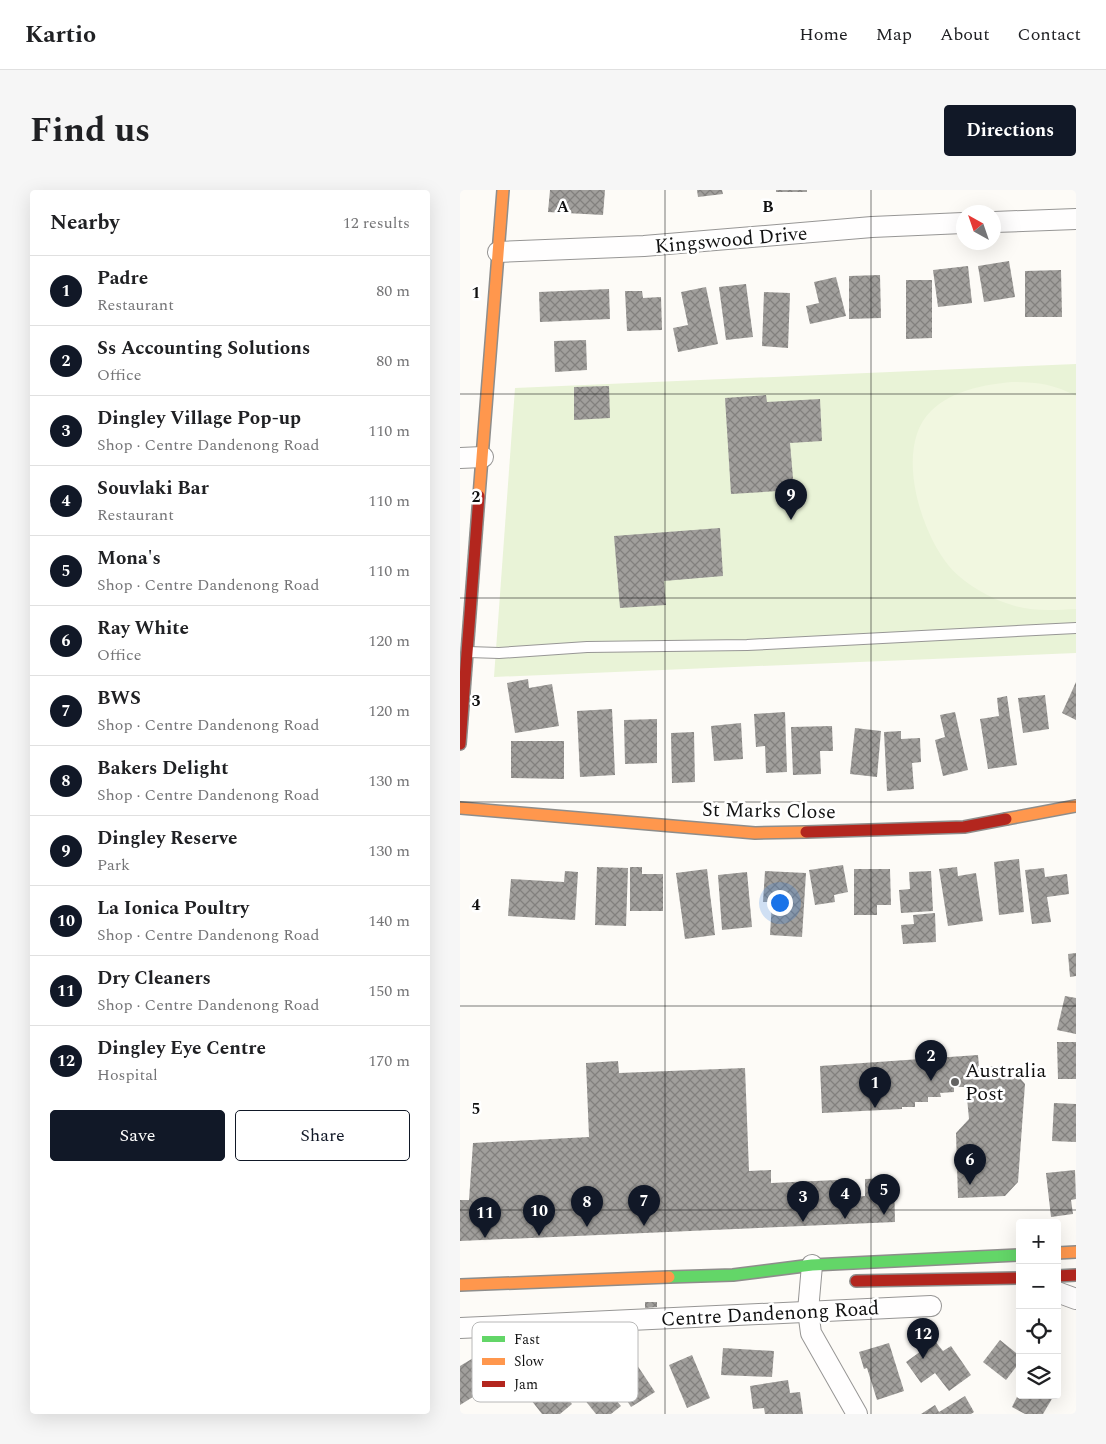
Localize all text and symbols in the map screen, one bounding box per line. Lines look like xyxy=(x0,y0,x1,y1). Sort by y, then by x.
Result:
text: Kartio xyxy=(25,17,96,53)
text: Home xyxy=(799,21,848,48)
text: Map xyxy=(876,21,912,48)
text: About xyxy=(940,21,990,48)
text: Contact xyxy=(1018,21,1081,48)
text: Find us xyxy=(30,104,150,157)
button: Directions xyxy=(944,105,1076,156)
text: A xyxy=(557,195,570,219)
text: B xyxy=(762,195,774,219)
north arrow xyxy=(956,205,1001,250)
text: Nearby xyxy=(50,207,120,239)
text: 12 results xyxy=(343,211,410,235)
street label: Kingswood Drive xyxy=(653,218,809,262)
text: Padre xyxy=(97,264,148,293)
text: 1 xyxy=(62,279,70,303)
text: 80 m xyxy=(376,279,410,303)
text: 1 xyxy=(472,281,480,305)
text: Restaurant xyxy=(97,293,174,317)
text: Ss Accounting Solutions xyxy=(97,334,310,363)
text: 2 xyxy=(62,349,70,373)
text: 80 m xyxy=(376,349,410,373)
text: Office xyxy=(97,363,141,387)
text: Dingley Village Pop-up xyxy=(97,404,301,433)
text: 3 xyxy=(62,419,70,443)
text: 110 m xyxy=(368,419,410,443)
text: Shop · Centre Dandenong Road xyxy=(97,433,319,457)
text: Souvlaki Bar xyxy=(97,474,209,503)
pin: 9 xyxy=(775,479,807,520)
text: 2 xyxy=(472,485,481,509)
text: 4 xyxy=(62,489,70,513)
text: 110 m xyxy=(368,489,410,513)
text: Restaurant xyxy=(97,503,174,527)
text: Mona's xyxy=(97,544,161,573)
text: 5 xyxy=(62,559,70,583)
text: 110 m xyxy=(368,559,410,583)
text: Shop · Centre Dandenong Road xyxy=(97,573,319,597)
text: Ray White xyxy=(97,614,189,643)
text: 6 xyxy=(62,629,70,653)
text: 120 m xyxy=(368,629,410,653)
text: Office xyxy=(97,643,141,667)
text: BWS xyxy=(97,684,141,713)
text: 3 xyxy=(472,689,481,713)
text: 7 xyxy=(62,699,70,723)
text: 120 m xyxy=(368,699,410,723)
text: Shop · Centre Dandenong Road xyxy=(97,713,319,737)
text: Bakers Delight xyxy=(97,754,228,783)
text: 8 xyxy=(62,769,70,793)
text: 130 m xyxy=(368,769,410,793)
text: Shop · Centre Dandenong Road xyxy=(97,783,319,807)
street label: St Marks Close xyxy=(702,795,836,827)
text: Dingley Reserve xyxy=(97,824,237,853)
text: 9 xyxy=(62,839,70,863)
text: 130 m xyxy=(368,839,410,863)
text: Park xyxy=(97,853,130,877)
your location xyxy=(767,890,793,916)
text: 4 xyxy=(472,893,481,917)
text: La Ionica Poultry xyxy=(97,894,249,923)
text: 10 xyxy=(57,909,75,933)
text: 140 m xyxy=(368,909,410,933)
text: Shop · Centre Dandenong Road xyxy=(97,923,319,947)
text: Dry Cleaners xyxy=(97,964,211,993)
text: 11 xyxy=(57,979,75,1003)
text: 150 m xyxy=(368,979,410,1003)
text: Shop · Centre Dandenong Road xyxy=(97,993,319,1017)
text: Dingley Eye Centre xyxy=(97,1034,266,1063)
pin: 2 xyxy=(915,1040,947,1081)
text: 12 xyxy=(57,1049,75,1073)
text: 170 m xyxy=(368,1049,410,1073)
place label: Australia Post xyxy=(965,1056,1046,1109)
text: Hospital xyxy=(97,1063,158,1087)
pin: 1 xyxy=(859,1067,891,1108)
marker: Australia Post xyxy=(949,1076,961,1088)
text: 5 xyxy=(472,1097,480,1121)
button: Save xyxy=(50,1110,225,1161)
button: Share xyxy=(235,1110,410,1161)
pin: 6 xyxy=(954,1144,986,1185)
pin: 5 xyxy=(868,1174,900,1215)
pin: 4 xyxy=(829,1178,861,1219)
pin: 3 xyxy=(787,1181,819,1222)
pin: 7 xyxy=(628,1185,660,1226)
pin: 8 xyxy=(571,1186,603,1227)
pin: 10 xyxy=(523,1195,555,1236)
pin: 11 xyxy=(469,1197,501,1238)
map controls xyxy=(1016,1219,1061,1399)
button: + xyxy=(1016,1219,1061,1264)
button: − xyxy=(1016,1264,1061,1309)
street label: Centre Dandenong Road xyxy=(660,1293,880,1335)
button: locate xyxy=(1016,1309,1061,1354)
pin: 12 xyxy=(907,1318,939,1359)
legend xyxy=(472,1322,638,1402)
text: Fast xyxy=(514,1329,540,1350)
text: Slow xyxy=(514,1351,544,1372)
button: layers xyxy=(1016,1354,1061,1399)
text: Jam xyxy=(514,1374,538,1395)

